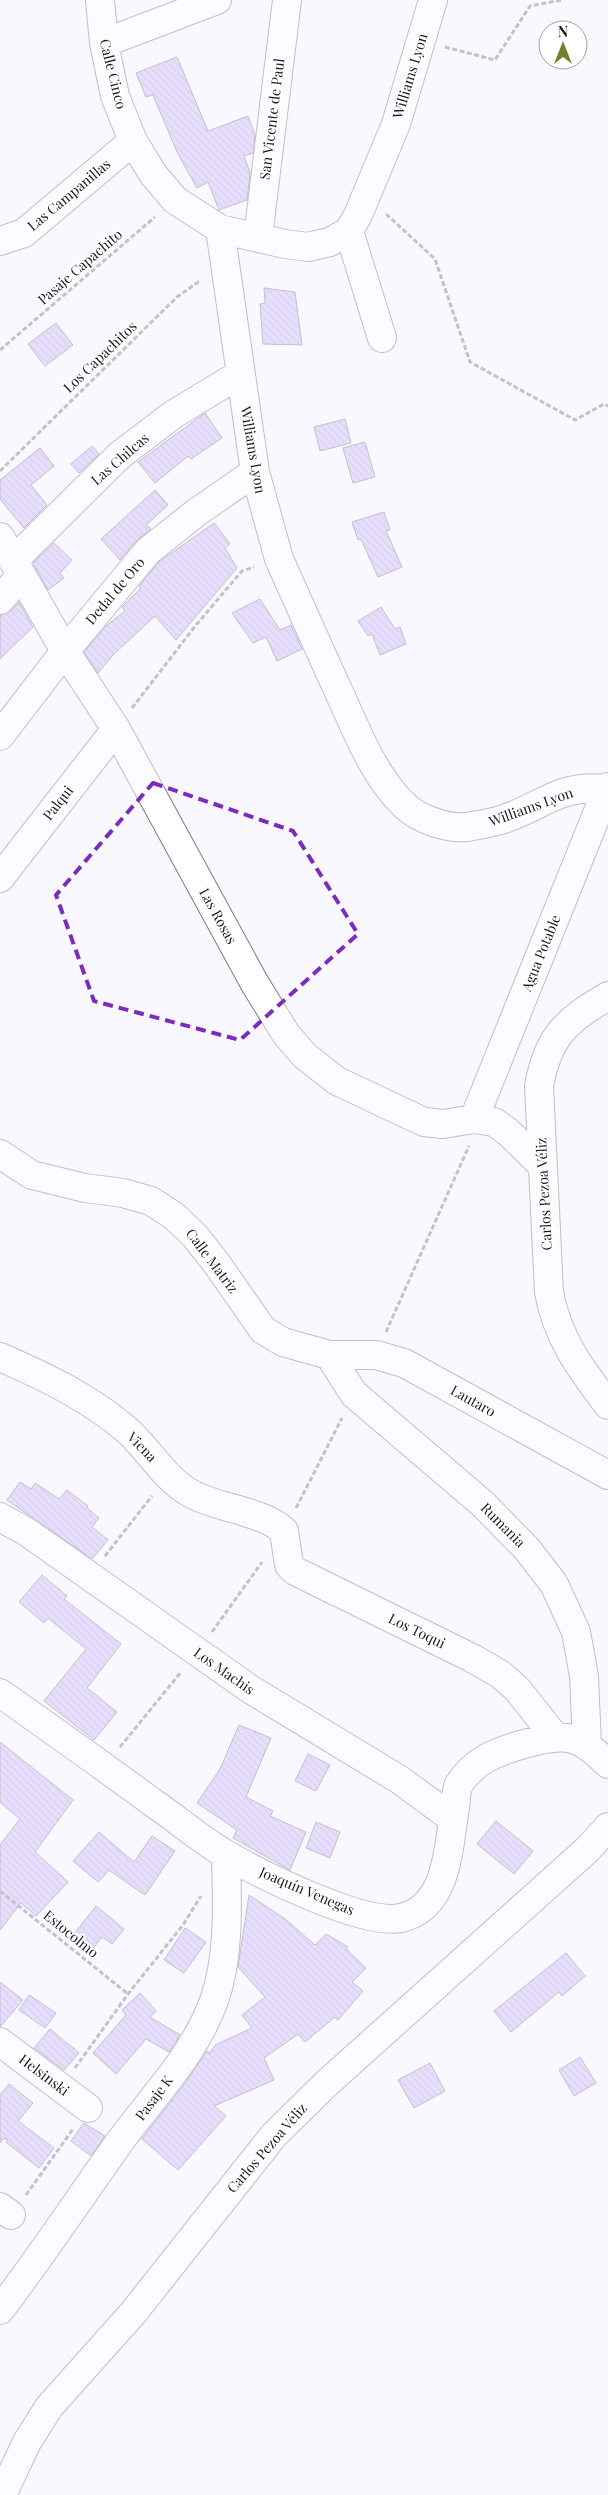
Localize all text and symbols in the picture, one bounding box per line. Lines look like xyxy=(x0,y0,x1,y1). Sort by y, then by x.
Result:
north arrow xyxy=(538,20,588,70)
text: N xyxy=(558,22,568,41)
street label: Williams Lyon xyxy=(387,30,432,122)
street label: Calle Cinco xyxy=(96,37,131,111)
street label: San Vicente de Paul xyxy=(255,57,288,181)
street label: Las Campanillas xyxy=(23,154,114,235)
street label: Pasaje Capachito xyxy=(33,224,126,309)
street label: Los Capachitos xyxy=(59,317,141,397)
street label: Williams Lyon xyxy=(236,404,271,496)
street label: Las Chilcas xyxy=(87,428,153,489)
street label: Dedal de Oro xyxy=(81,553,149,628)
street label: Palqui xyxy=(38,781,77,824)
street label: Williams Lyon xyxy=(485,782,576,831)
street label: Las Rosas xyxy=(195,884,242,947)
street label: Agua Potable xyxy=(516,912,565,995)
street label: Carlos Pezoa Véliz xyxy=(531,1137,556,1251)
street label: Calle Matriz xyxy=(182,1225,243,1297)
street label: Lautaro xyxy=(447,1380,500,1421)
street label: Viena xyxy=(123,1427,161,1466)
street label: Rumania xyxy=(477,1498,530,1551)
street label: Los Toqui xyxy=(386,1609,449,1653)
street label: Los Machis xyxy=(190,1643,258,1698)
street label: Joaquín Venegas xyxy=(256,1862,358,1919)
street label: Estocolmo xyxy=(40,1906,103,1962)
street label: Helsinski xyxy=(15,2049,73,2100)
street label: Pasaje K xyxy=(130,2071,177,2124)
street label: Carlos Pezoa Véliz xyxy=(222,2099,311,2197)

